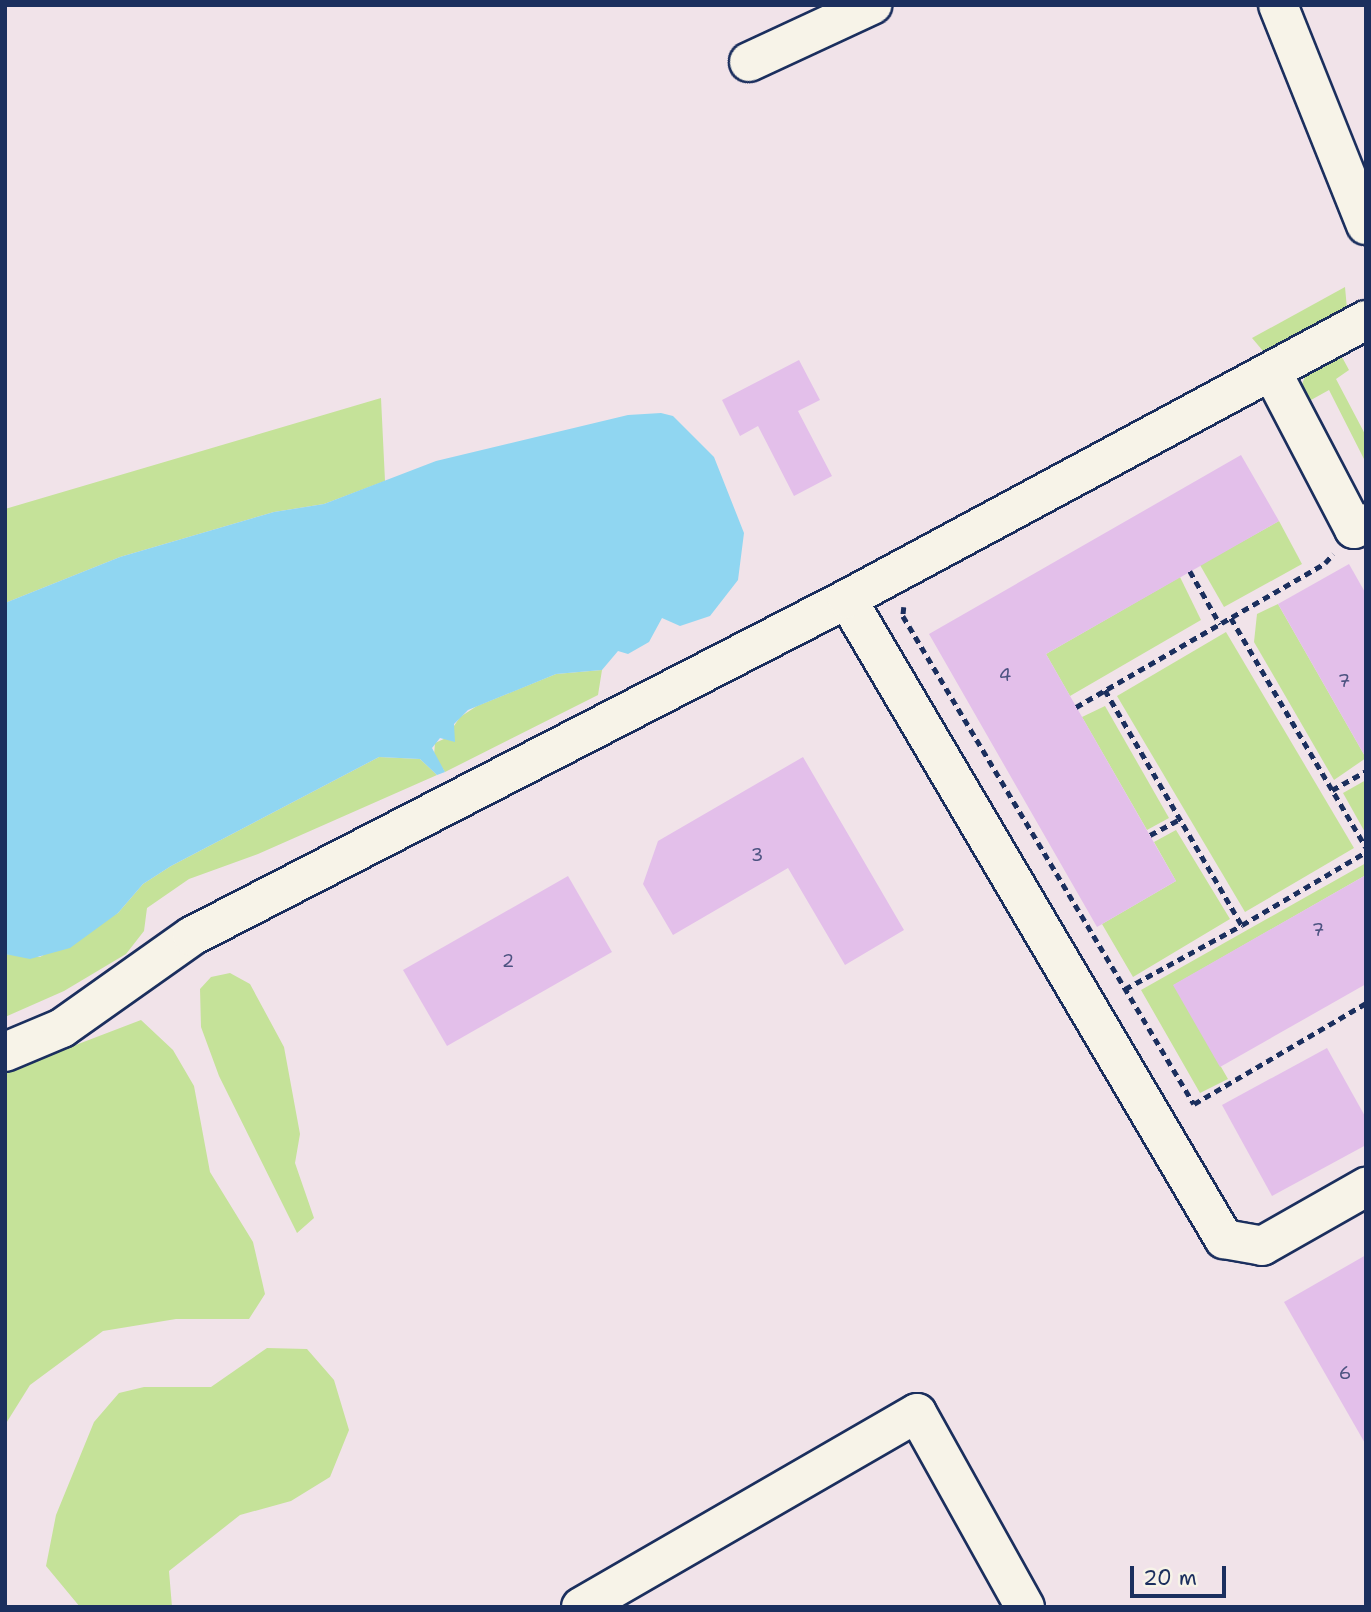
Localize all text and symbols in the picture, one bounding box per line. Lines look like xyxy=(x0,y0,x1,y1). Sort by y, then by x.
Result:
house number: 4 xyxy=(999,664,1011,686)
house number: 7 xyxy=(1338,670,1350,692)
house number: 3 xyxy=(751,844,763,866)
house number: 7 xyxy=(1312,919,1324,941)
house number: 2 xyxy=(502,950,514,972)
house number: 6 xyxy=(1339,1362,1351,1384)
scale bar xyxy=(1133,1552,1229,1596)
text: 20 m xyxy=(1143,1564,1197,1592)

